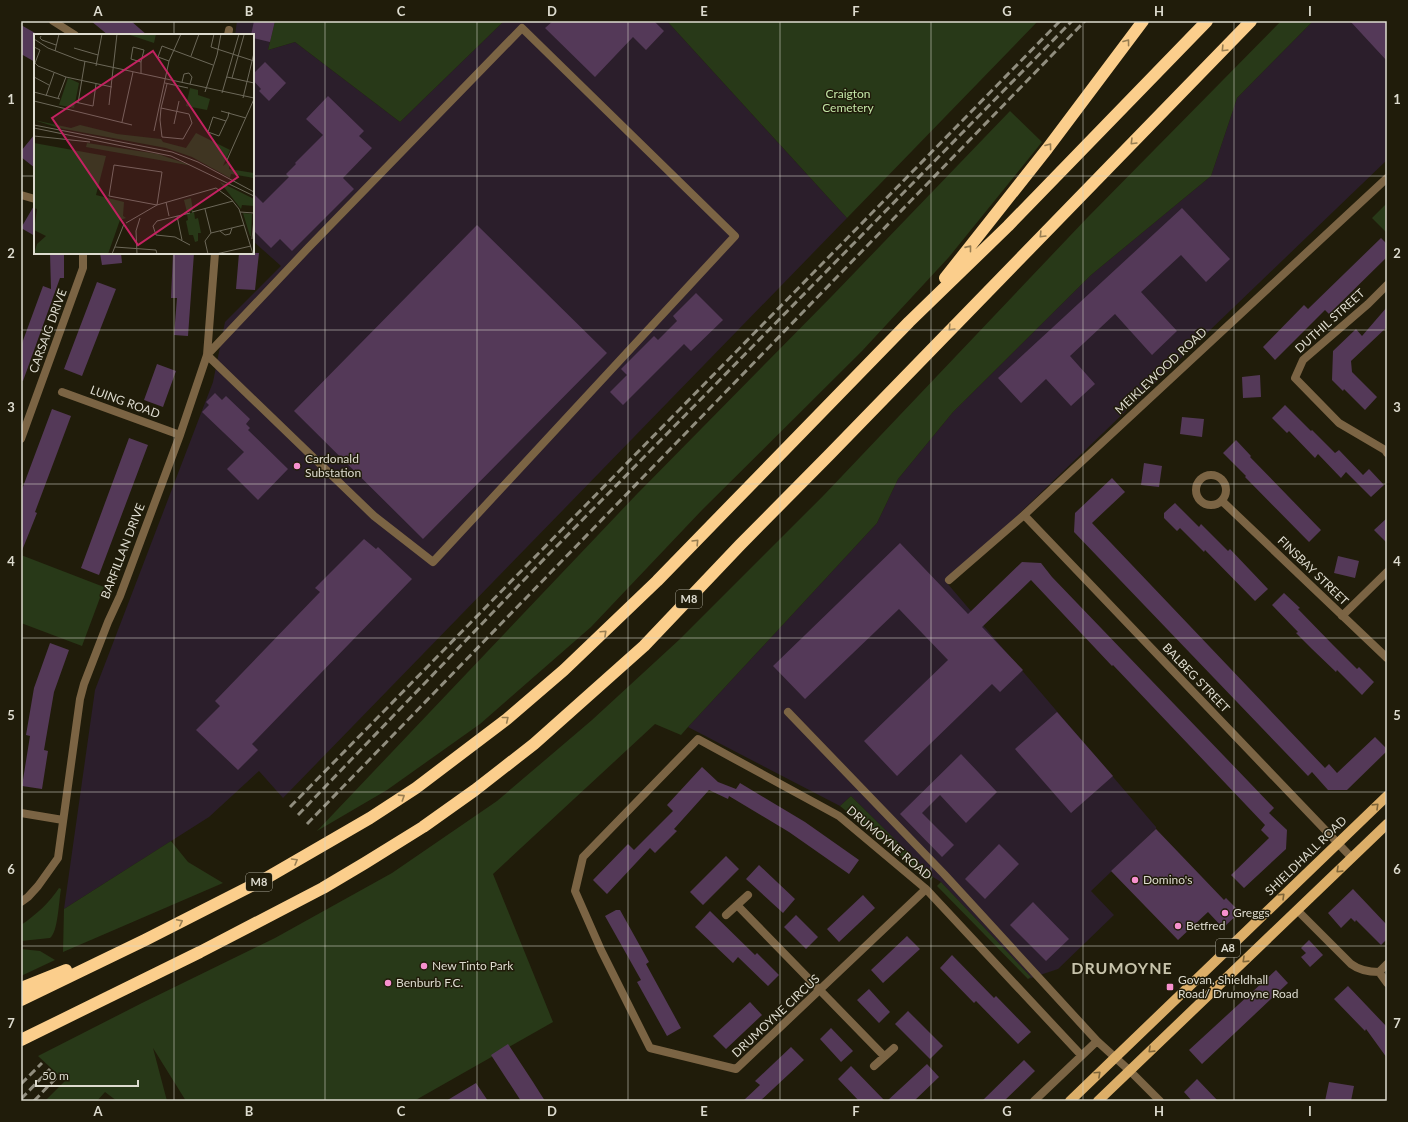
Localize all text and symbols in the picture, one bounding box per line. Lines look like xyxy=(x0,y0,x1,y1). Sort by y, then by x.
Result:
text: A xyxy=(92,3,103,19)
text: B xyxy=(245,3,254,19)
text: C xyxy=(397,3,406,19)
text: D xyxy=(547,3,557,19)
text: E xyxy=(700,3,708,19)
text: F xyxy=(852,3,860,19)
text: G xyxy=(1002,3,1012,19)
text: H xyxy=(1154,3,1164,19)
text: I xyxy=(1308,3,1312,19)
inset map xyxy=(34,34,254,254)
one-way arrow xyxy=(1122,39,1129,46)
one-way arrow xyxy=(1221,44,1228,52)
park label: Craigton Cemetery xyxy=(822,86,875,115)
text: 1 xyxy=(7,91,15,107)
text: 1 xyxy=(1393,91,1401,107)
one-way arrow xyxy=(1130,137,1138,145)
one-way arrow xyxy=(1045,143,1052,150)
one-way arrow xyxy=(1039,230,1047,238)
text: 2 xyxy=(7,245,15,261)
text: 2 xyxy=(1393,245,1401,261)
one-way arrow xyxy=(965,246,972,253)
street label: DUTHIL STREET xyxy=(1292,285,1368,356)
street label: CARSAIG DRIVE xyxy=(25,287,70,375)
one-way arrow xyxy=(948,323,956,331)
street label: MEIKLEWOOD ROAD xyxy=(1112,324,1210,417)
street label: LUING ROAD xyxy=(88,382,162,421)
text: 3 xyxy=(7,399,15,415)
text: 3 xyxy=(1393,399,1401,415)
place label: Cardonald Substation xyxy=(305,451,361,480)
marker: Cardonald Substation xyxy=(292,461,302,471)
street label: BARFILLAN DRIVE xyxy=(97,501,148,601)
street label: FINSBAY STREET xyxy=(1275,533,1352,608)
one-way arrow xyxy=(691,539,699,547)
text: 4 xyxy=(7,553,15,569)
text: 4 xyxy=(1393,553,1401,569)
road number: M8 xyxy=(676,590,702,608)
one-way arrow xyxy=(599,630,607,638)
street label: BALBEG STREET xyxy=(1160,640,1233,715)
text: 5 xyxy=(7,707,15,723)
text: 5 xyxy=(1393,707,1401,723)
one-way arrow xyxy=(502,717,509,724)
one-way arrow xyxy=(398,794,405,802)
street label: DRUMOYNE ROAD xyxy=(844,803,935,883)
one-way arrow xyxy=(1371,804,1379,811)
street label: SHIELDHALL ROAD xyxy=(1262,813,1350,898)
one-way arrow xyxy=(290,859,298,866)
text: 6 xyxy=(7,861,15,877)
text: 6 xyxy=(1393,861,1401,877)
one-way arrow xyxy=(1336,866,1344,873)
place label: Domino's xyxy=(1143,872,1192,887)
road number: M8 xyxy=(246,873,272,891)
marker: Domino's xyxy=(1130,875,1140,885)
one-way arrow xyxy=(1277,894,1285,901)
place label: Greggs xyxy=(1233,905,1270,920)
marker: Greggs xyxy=(1220,908,1230,918)
place label: Betfred xyxy=(1186,918,1225,933)
one-way arrow xyxy=(175,919,183,927)
marker: Betfred xyxy=(1173,921,1183,931)
road number: A8 xyxy=(1216,939,1240,957)
one-way arrow xyxy=(1242,956,1250,963)
place label: New Tinto Park xyxy=(432,958,514,973)
district label: DRUMOYNE xyxy=(1071,958,1173,977)
marker: New Tinto Park xyxy=(419,961,429,971)
street label: DRUMOYNE CIRCUS xyxy=(729,971,823,1060)
place label: Govan, Shieldhall Road/ Drumoyne Road xyxy=(1178,972,1299,1001)
place label: Benburb F.C. xyxy=(396,975,463,990)
marker: Benburb F.C. xyxy=(383,978,393,988)
marker: Govan, Shieldhall Road/ Drumoyne Road xyxy=(1165,982,1175,992)
text: 7 xyxy=(7,1015,15,1031)
text: 7 xyxy=(1393,1015,1401,1031)
one-way arrow xyxy=(1148,1046,1156,1053)
scale bar xyxy=(36,1062,138,1088)
text: 50 m xyxy=(42,1068,69,1083)
one-way arrow xyxy=(1093,1071,1101,1079)
text: A xyxy=(92,1103,103,1119)
text: B xyxy=(245,1103,254,1119)
text: C xyxy=(397,1103,406,1119)
text: D xyxy=(547,1103,557,1119)
text: E xyxy=(700,1103,708,1119)
text: F xyxy=(852,1103,860,1119)
text: G xyxy=(1002,1103,1012,1119)
text: H xyxy=(1154,1103,1164,1119)
text: I xyxy=(1308,1103,1312,1119)

